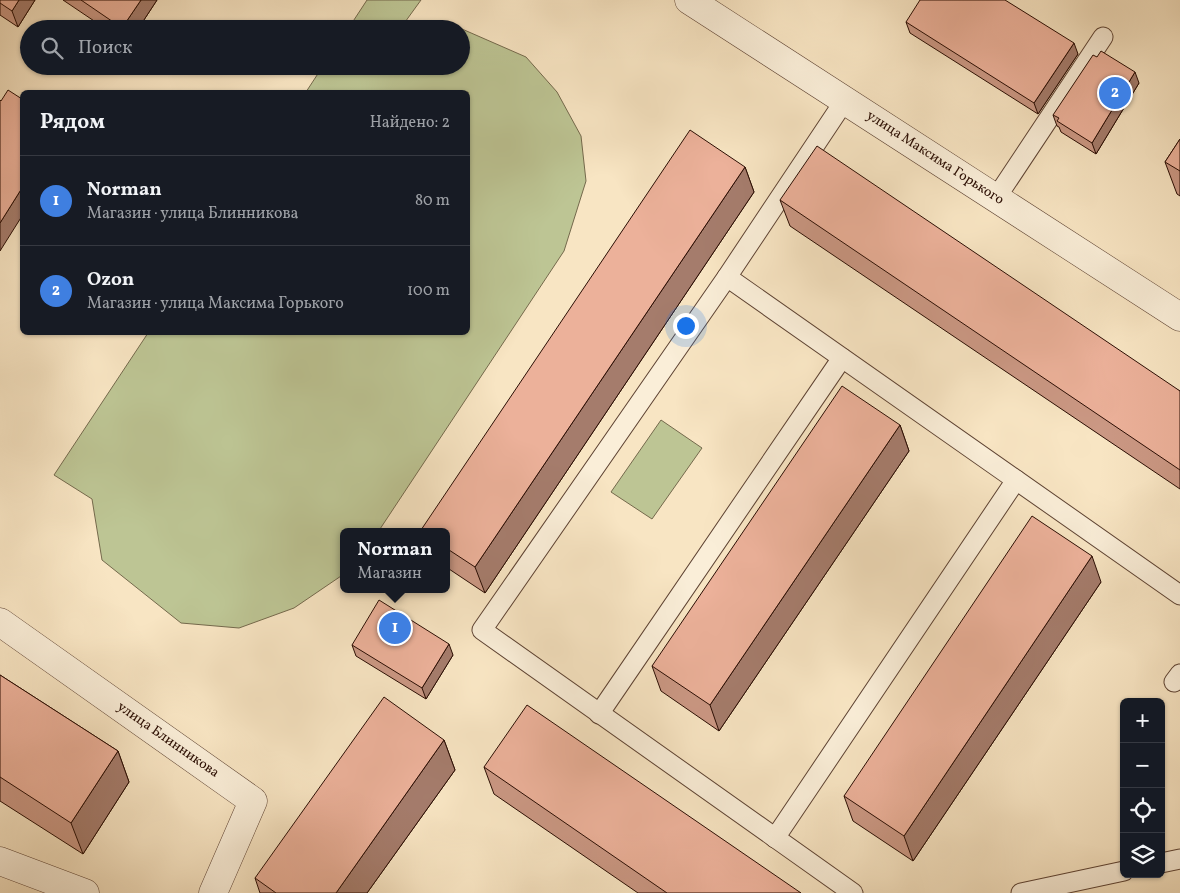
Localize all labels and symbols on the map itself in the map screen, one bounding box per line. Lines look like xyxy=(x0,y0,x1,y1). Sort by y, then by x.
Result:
pin: 2 xyxy=(1099,74,1131,112)
street label: улица Максима Горького xyxy=(863,106,1007,210)
your location xyxy=(673,313,699,339)
pin: 1 xyxy=(379,609,411,647)
street label: улица Блинникова xyxy=(113,698,223,782)

